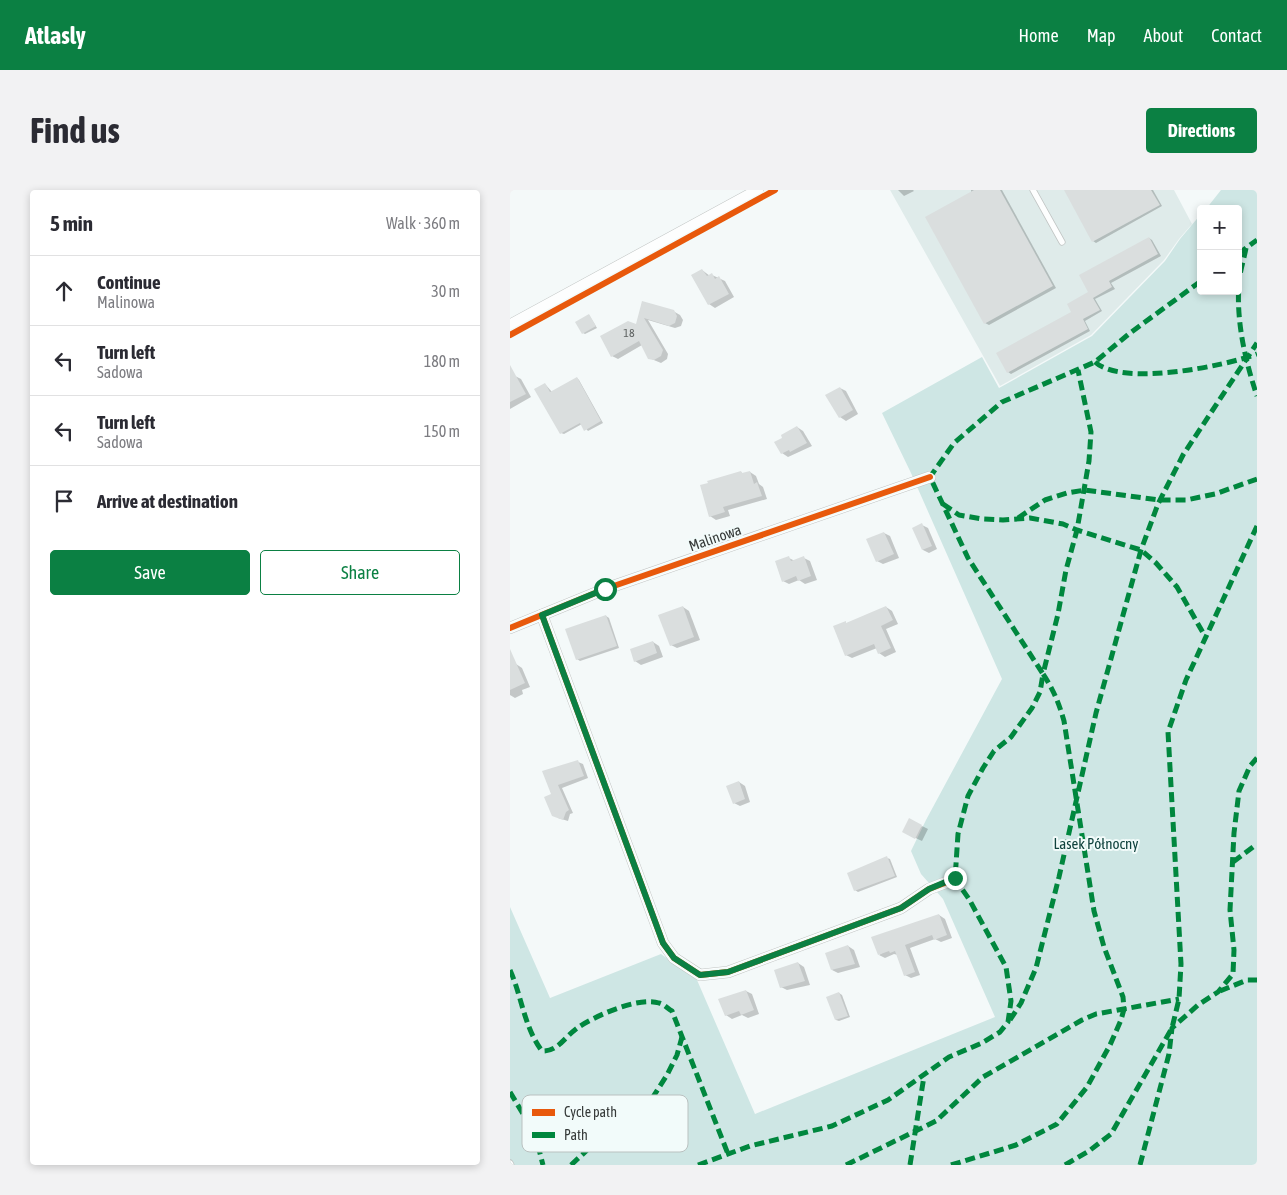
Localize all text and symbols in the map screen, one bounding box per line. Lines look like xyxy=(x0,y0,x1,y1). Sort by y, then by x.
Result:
text: Atlasly xyxy=(25,22,86,49)
text: Home xyxy=(1019,25,1059,46)
text: Map xyxy=(1087,25,1116,46)
text: About xyxy=(1144,25,1183,46)
text: Contact xyxy=(1211,25,1262,46)
button: Directions xyxy=(1146,108,1257,153)
text: Find us xyxy=(30,110,120,150)
map controls xyxy=(1197,205,1242,295)
button: + xyxy=(1197,205,1242,250)
text: 5 min xyxy=(50,211,93,235)
text: Walk · 360 m xyxy=(386,214,460,232)
button: − xyxy=(1197,250,1242,295)
text: Continue xyxy=(97,271,161,293)
icon: ahead xyxy=(50,277,78,305)
text: 30 m xyxy=(431,282,460,300)
text: Malinowa xyxy=(97,293,155,311)
house number: 18 xyxy=(623,326,635,340)
text: Turn left xyxy=(97,341,155,363)
icon: left xyxy=(50,347,78,375)
text: 180 m xyxy=(424,352,460,370)
text: Sadowa xyxy=(97,363,143,381)
text: Turn left xyxy=(97,411,155,433)
icon: left xyxy=(50,417,78,445)
text: 150 m xyxy=(424,422,460,440)
text: Sadowa xyxy=(97,433,143,451)
icon: arrive xyxy=(50,487,78,515)
text: Arrive at destination xyxy=(97,490,238,512)
street label: Malinowa xyxy=(686,521,743,554)
button: Save xyxy=(50,550,250,595)
button: Share xyxy=(260,550,460,595)
route start xyxy=(594,578,617,601)
park label: Lasek Północny xyxy=(1053,835,1139,852)
route end xyxy=(944,867,967,890)
legend xyxy=(522,1095,688,1152)
text: Cycle path xyxy=(564,1104,617,1120)
text: Path xyxy=(564,1127,588,1143)

